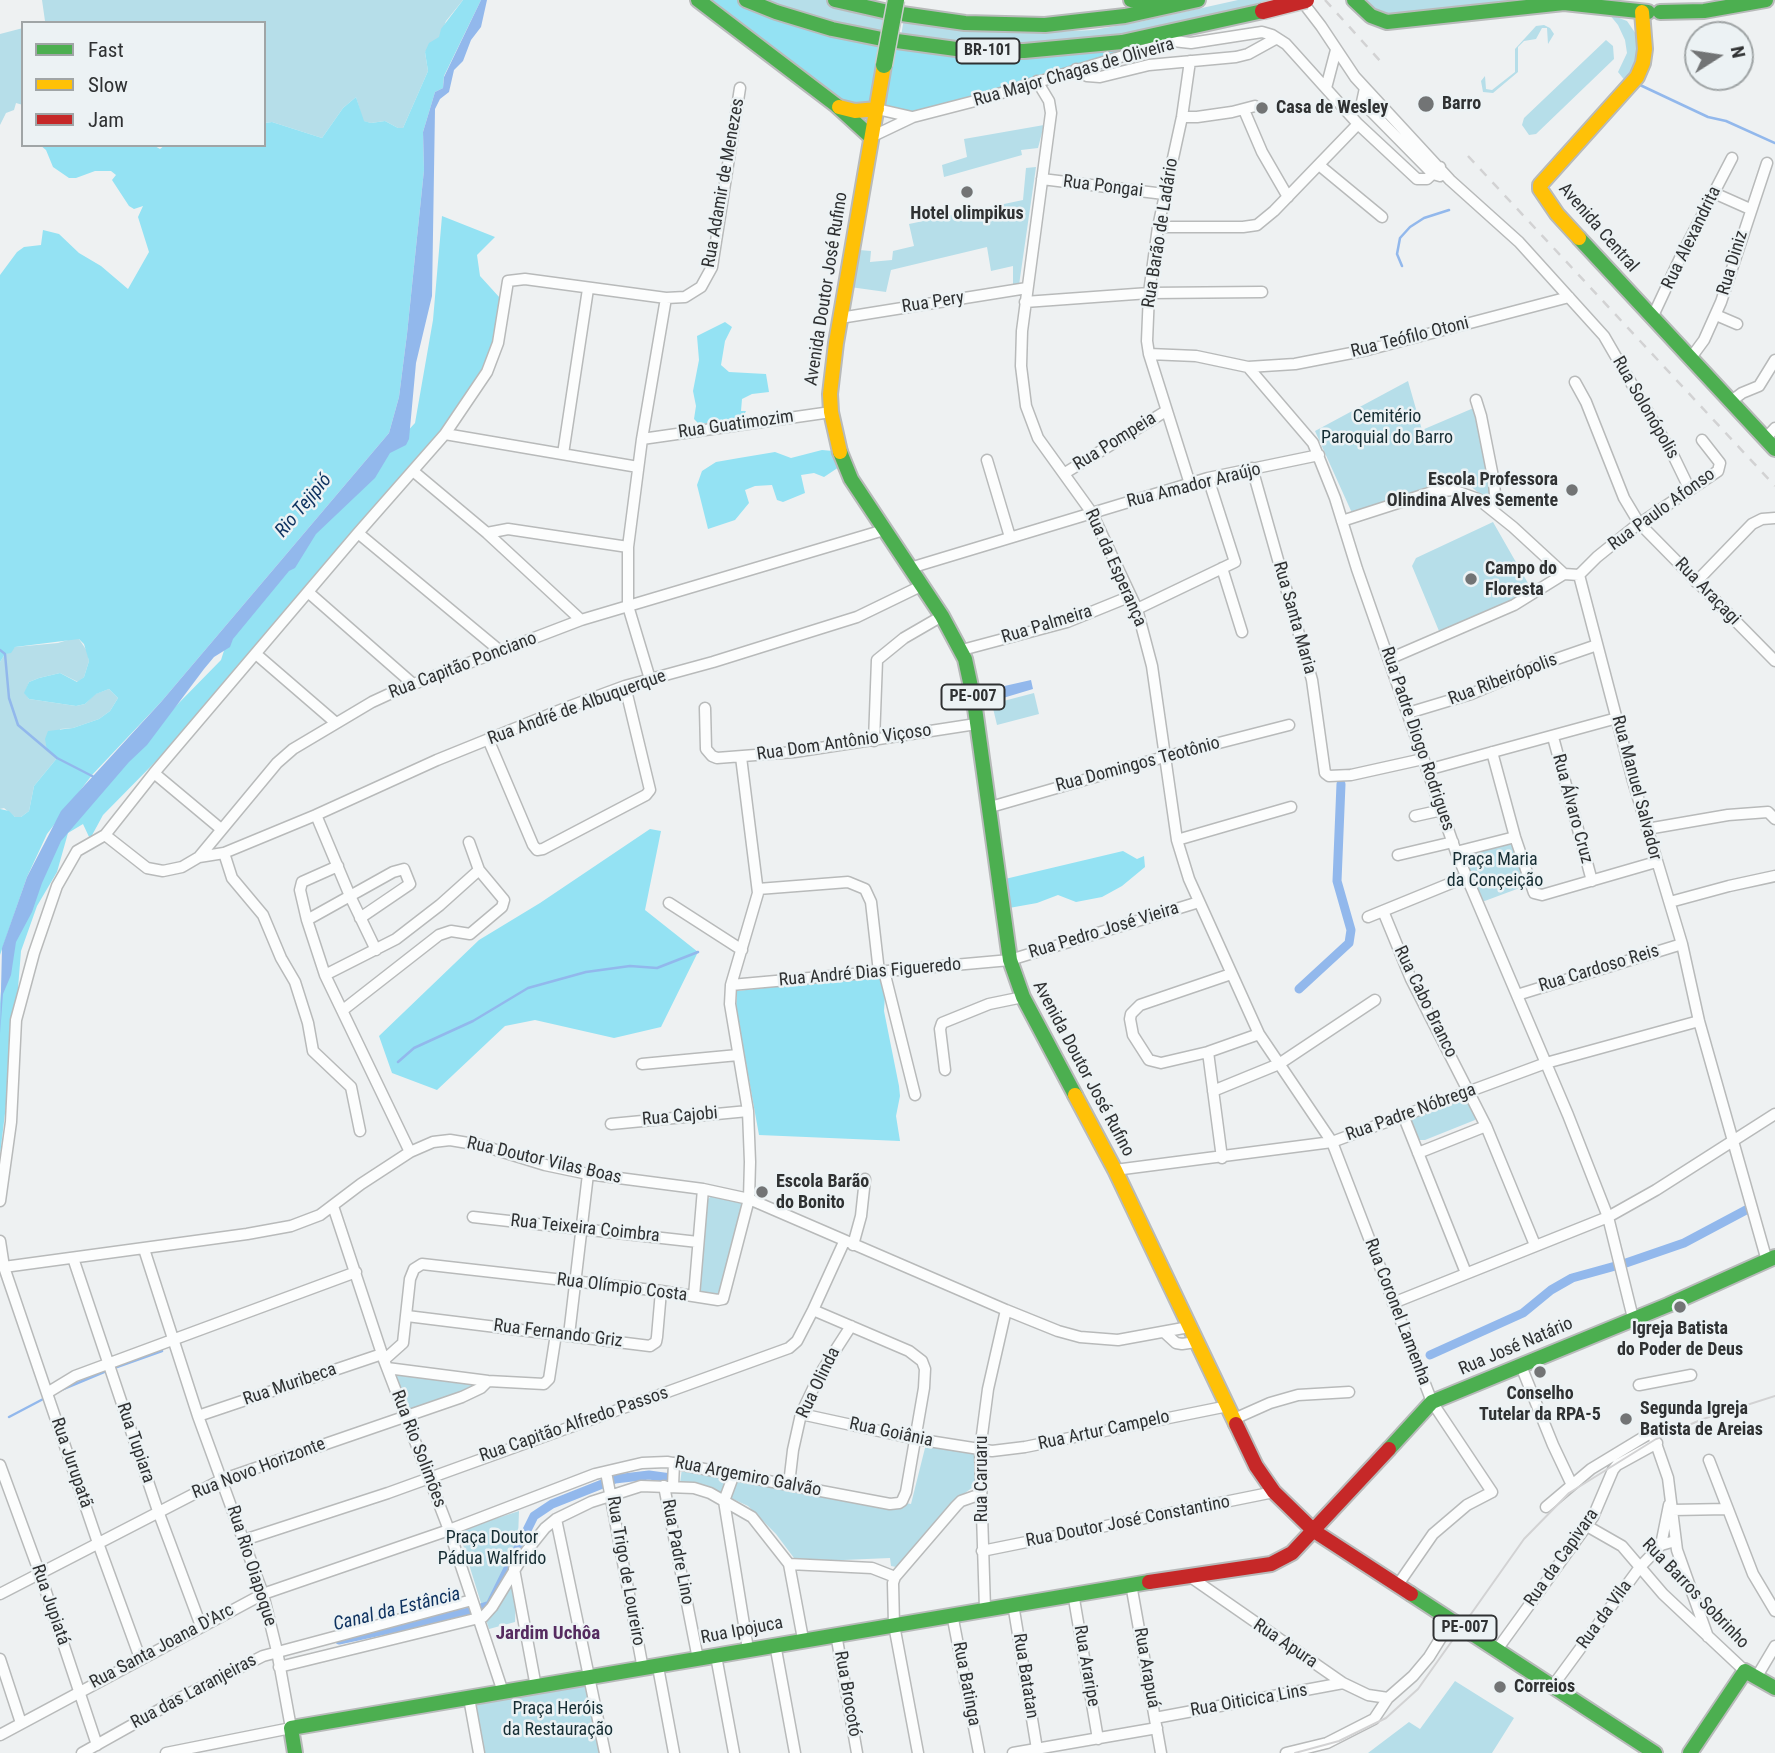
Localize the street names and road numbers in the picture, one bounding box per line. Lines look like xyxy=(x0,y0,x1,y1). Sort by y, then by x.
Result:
street label: Rua Major Chagas de Oliveira xyxy=(971,34,1177,112)
road number: BR-101 xyxy=(956,38,1020,64)
street label: Rua Adamir de Menezes xyxy=(698,97,750,269)
street label: Rua Barão de Ladário xyxy=(1139,157,1183,309)
street label: Rua Pongai xyxy=(1062,171,1144,203)
street label: Avenida Central xyxy=(1553,179,1643,277)
street label: Rua Alexandrita xyxy=(1658,183,1726,293)
street label: Avenida Doutor José Rufino xyxy=(801,191,853,387)
street label: Rua Diniz xyxy=(1713,228,1753,298)
street label: Rua Pery xyxy=(900,287,966,319)
street label: Rua Teófilo Otoni xyxy=(1349,313,1471,363)
street label: Rua Solonópolis xyxy=(1607,353,1683,463)
street label: Rua Guatimozim xyxy=(677,406,795,444)
street label: Rua Pompeia xyxy=(1070,408,1160,476)
street label: Rua Amador Araújo xyxy=(1125,459,1263,513)
street label: Rua Paulo Afonso xyxy=(1604,464,1720,556)
street label: Rua da Esperança xyxy=(1079,506,1151,630)
street label: Rua Araçagi xyxy=(1670,554,1744,630)
street label: Rua Santa Maria xyxy=(1268,559,1320,677)
street label: Rua Palmeira xyxy=(999,601,1095,649)
street label: Rua Capitão Ponciano xyxy=(386,628,540,704)
street label: Rua Padre Diogo Rodrigues xyxy=(1375,644,1459,834)
street label: Rua Ribeirópolis xyxy=(1446,649,1560,711)
street label: Rua André de Albuquerque xyxy=(485,666,669,750)
road number: PE-007 xyxy=(942,684,1004,710)
street label: Rua Manuel Salvador xyxy=(1606,713,1666,863)
street label: Rua Dom Antônio Viçoso xyxy=(755,720,933,766)
street label: Rua Domingos Teotônio xyxy=(1054,733,1222,797)
street label: Rua Álvaro Cruz xyxy=(1547,752,1597,866)
street label: Rua Pedro José Vieira xyxy=(1026,898,1182,964)
street label: Rua Cardoso Reis xyxy=(1536,940,1662,998)
street label: Rua Cabo Branco xyxy=(1389,943,1461,1061)
street label: Rua André Dias Figueredo xyxy=(778,954,962,992)
street label: Avenida Doutor José Rufino xyxy=(1028,978,1138,1160)
street label: Rua Padre Nóbrega xyxy=(1343,1079,1479,1147)
street label: Rua Cajobi xyxy=(641,1103,719,1131)
street label: Rua Doutor Vilas Boas xyxy=(465,1133,623,1189)
street label: Rua Teixeira Coimbra xyxy=(509,1210,661,1248)
street label: Rua Coronel Lamenha xyxy=(1359,1236,1435,1388)
street label: Rua Olímpio Costa xyxy=(556,1269,688,1307)
street label: Rua José Natário xyxy=(1456,1313,1576,1381)
street label: Rua Fernando Griz xyxy=(492,1315,624,1353)
street label: Rua Olinda xyxy=(793,1344,845,1422)
street label: Rua Muribeca xyxy=(241,1359,339,1411)
street label: Rua Capitão Alfredo Passos xyxy=(477,1383,671,1467)
street label: Rua Rio Solimões xyxy=(386,1387,450,1511)
street label: Rua Tupiara xyxy=(111,1400,159,1486)
street label: Rua Artur Campelo xyxy=(1036,1407,1172,1455)
street label: Rua Goiânia xyxy=(847,1414,935,1452)
street label: Rua Jurupatã xyxy=(45,1415,97,1511)
street label: Rua Novo Horizonte xyxy=(189,1434,329,1504)
street label: Rua Caruaru xyxy=(971,1436,993,1522)
street label: Rua Argemiro Galvão xyxy=(673,1452,823,1502)
street label: Rua Doutor José Constantino xyxy=(1024,1492,1232,1552)
street label: Rua Trigo de Loureiro xyxy=(601,1495,649,1647)
street label: Rua Padre Lino xyxy=(656,1498,698,1606)
street label: Rua Rio Oiapoque xyxy=(221,1503,281,1629)
street label: Rua da Capivara xyxy=(1520,1505,1604,1611)
street label: Rua Barros Sobrinho xyxy=(1637,1534,1753,1654)
street label: Rua Jupiatá xyxy=(26,1562,74,1648)
street label: Rua da Vila xyxy=(1573,1576,1637,1654)
street label: Rua Santa Joana D'Arc xyxy=(86,1600,238,1694)
street label: Rua Ipojuca xyxy=(699,1612,785,1650)
street label: Rua Apura xyxy=(1249,1615,1321,1673)
road number: PE-007 xyxy=(1434,1616,1496,1640)
street label: Rua Araripe xyxy=(1068,1624,1104,1708)
street label: Rua Arapuá xyxy=(1128,1626,1164,1710)
street label: Rua Batatan xyxy=(1008,1632,1042,1720)
street label: Rua Batinga xyxy=(947,1640,985,1728)
street label: Rua Brocotó xyxy=(829,1649,865,1739)
street label: Rua das Laranjeiras xyxy=(128,1650,260,1734)
street label: Rua Oiticica Lins xyxy=(1189,1680,1309,1722)

